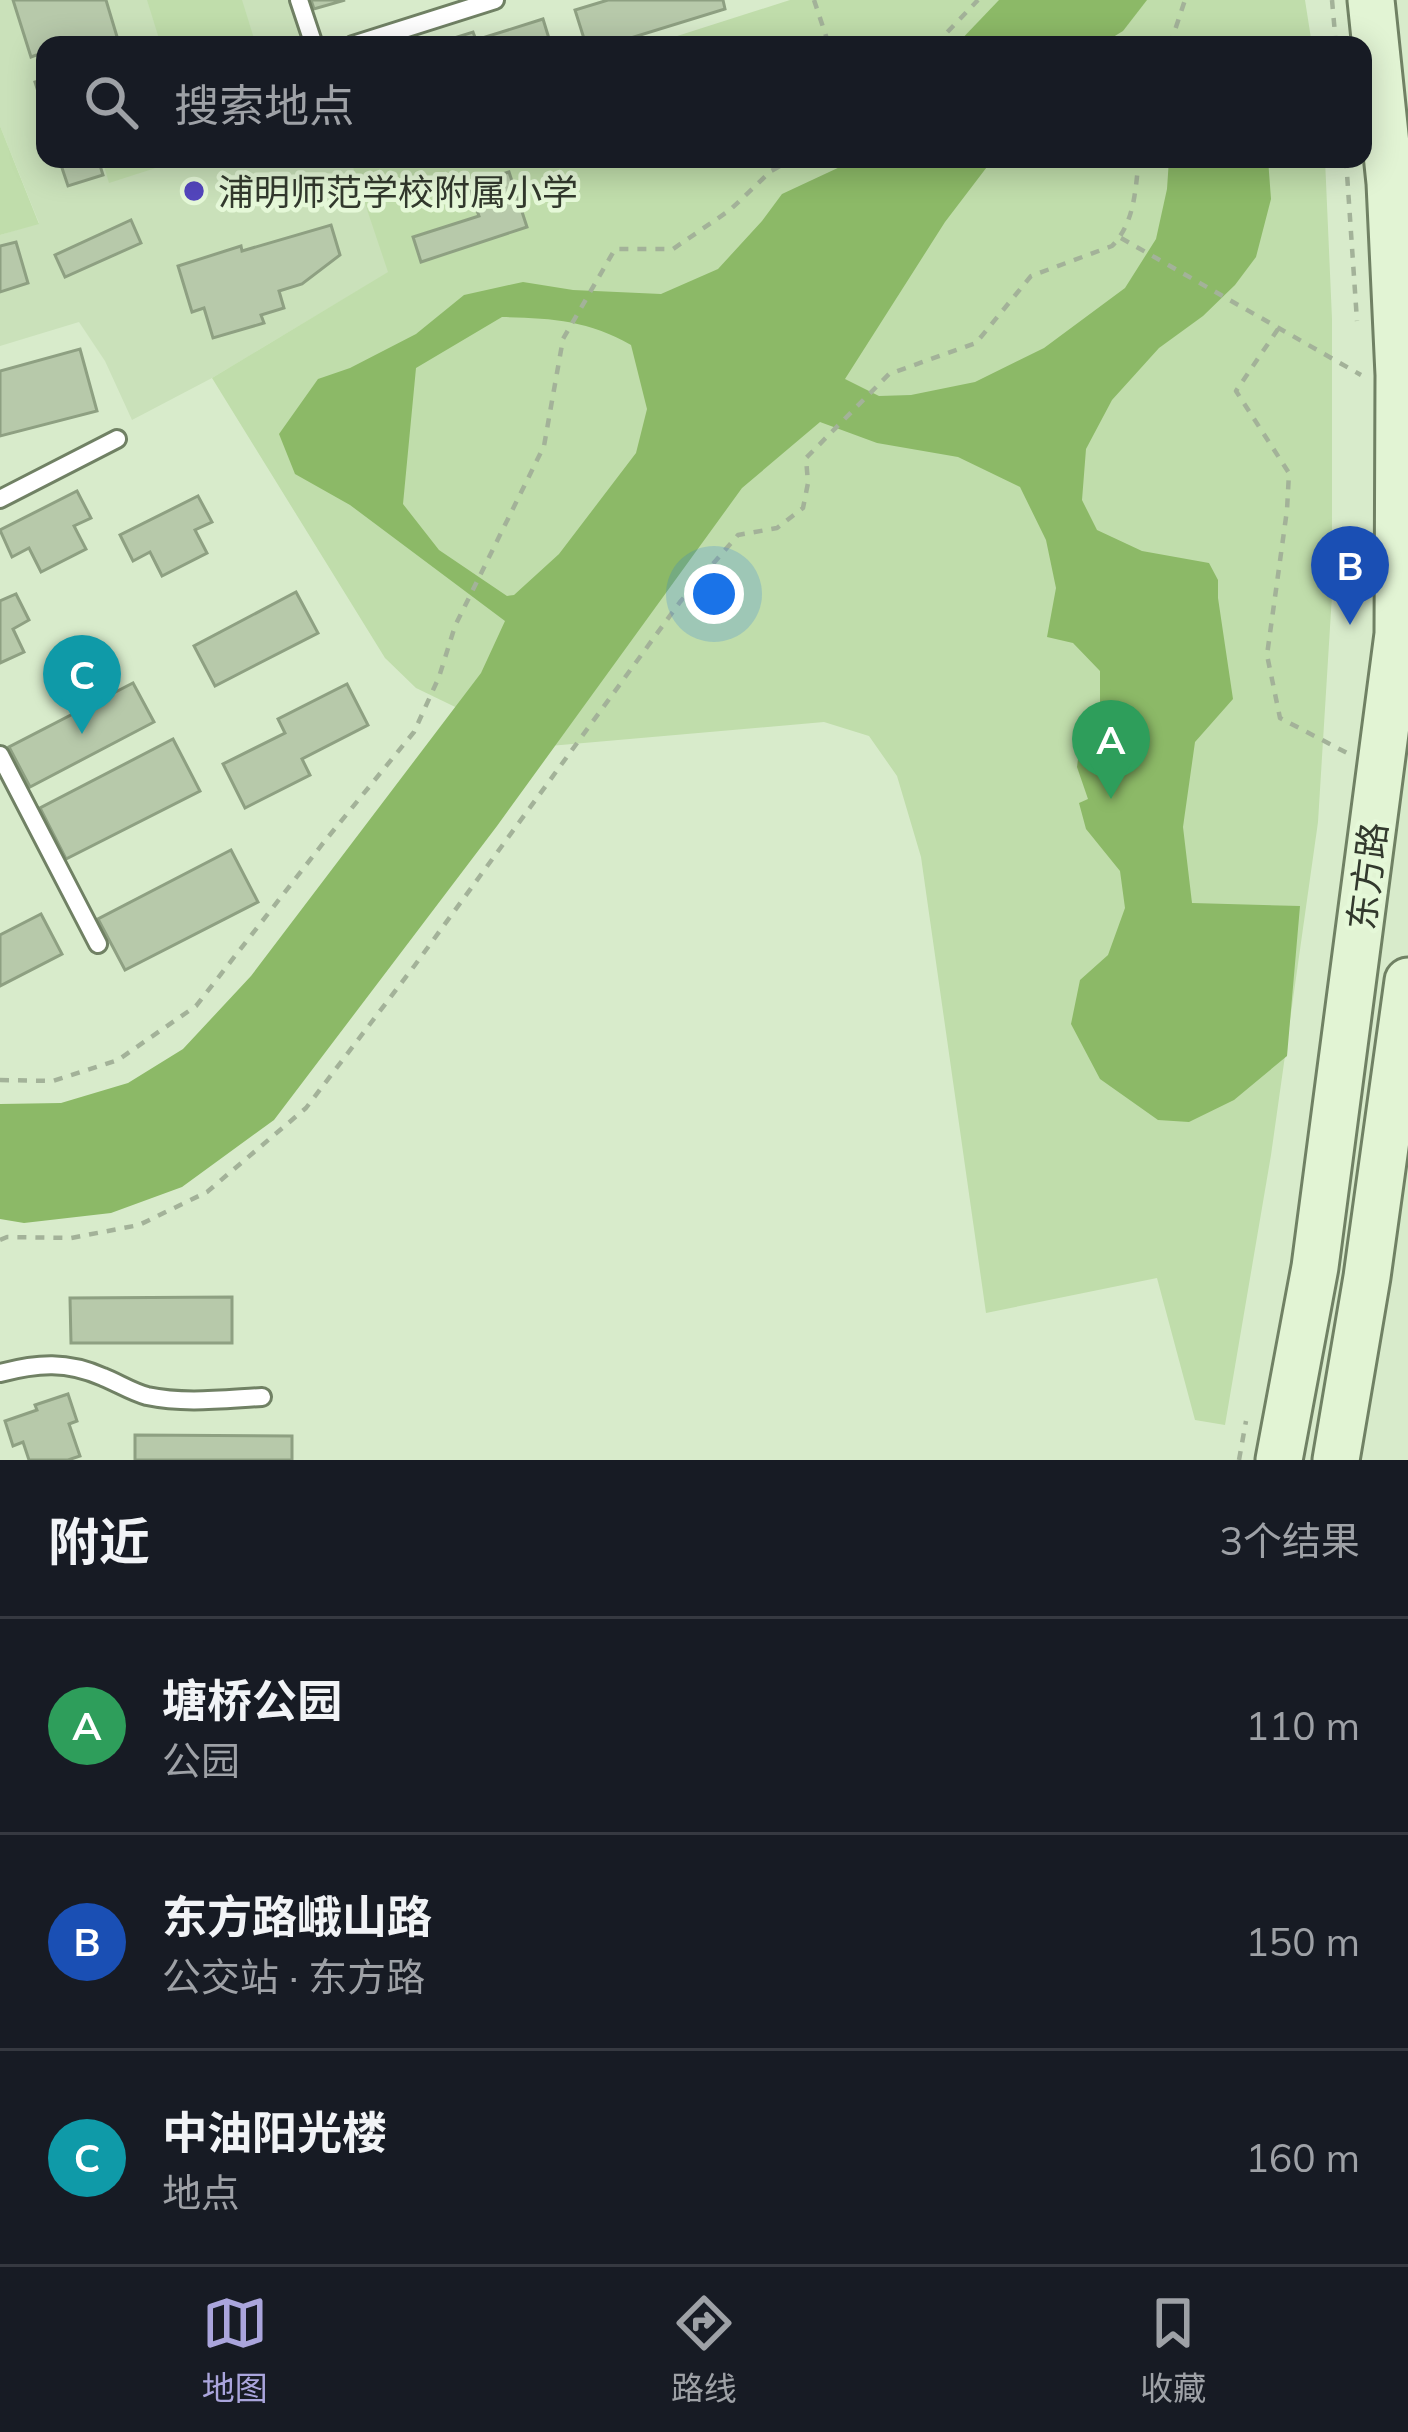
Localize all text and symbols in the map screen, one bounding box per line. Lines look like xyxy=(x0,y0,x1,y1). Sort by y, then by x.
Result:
search box xyxy=(36,36,1372,168)
icon: search xyxy=(78,69,144,135)
text: 搜索地点 xyxy=(174,77,354,133)
place label: 浦明师范学校附属小学 xyxy=(218,169,578,214)
marker: 浦明师范学校附属小学 xyxy=(181,178,207,204)
pin: B xyxy=(1311,526,1389,625)
your location xyxy=(684,564,744,624)
pin: C xyxy=(43,635,121,734)
pin: A xyxy=(1072,700,1150,799)
street label: 东方路 xyxy=(1338,820,1396,932)
text: 附近 xyxy=(48,1509,150,1573)
text: 3个结果 xyxy=(1220,1516,1360,1565)
text: 塘桥公园 xyxy=(162,1672,342,1728)
text: A xyxy=(72,1701,102,1750)
text: 110 m xyxy=(1245,1701,1360,1750)
text: 公园 xyxy=(162,1736,240,1785)
text: 东方路峨山路 xyxy=(162,1888,432,1944)
text: B xyxy=(74,1917,100,1966)
text: 150 m xyxy=(1245,1917,1360,1966)
text: 公交站 · 东方路 xyxy=(162,1952,425,2001)
text: 中油阳光楼 xyxy=(162,2104,387,2160)
text: C xyxy=(74,2133,100,2182)
text: 160 m xyxy=(1245,2133,1360,2182)
text: 地点 xyxy=(162,2168,240,2217)
tab: 地图 xyxy=(202,2290,268,2410)
tab: 路线 xyxy=(671,2290,737,2410)
tab: 收藏 xyxy=(1140,2290,1206,2410)

